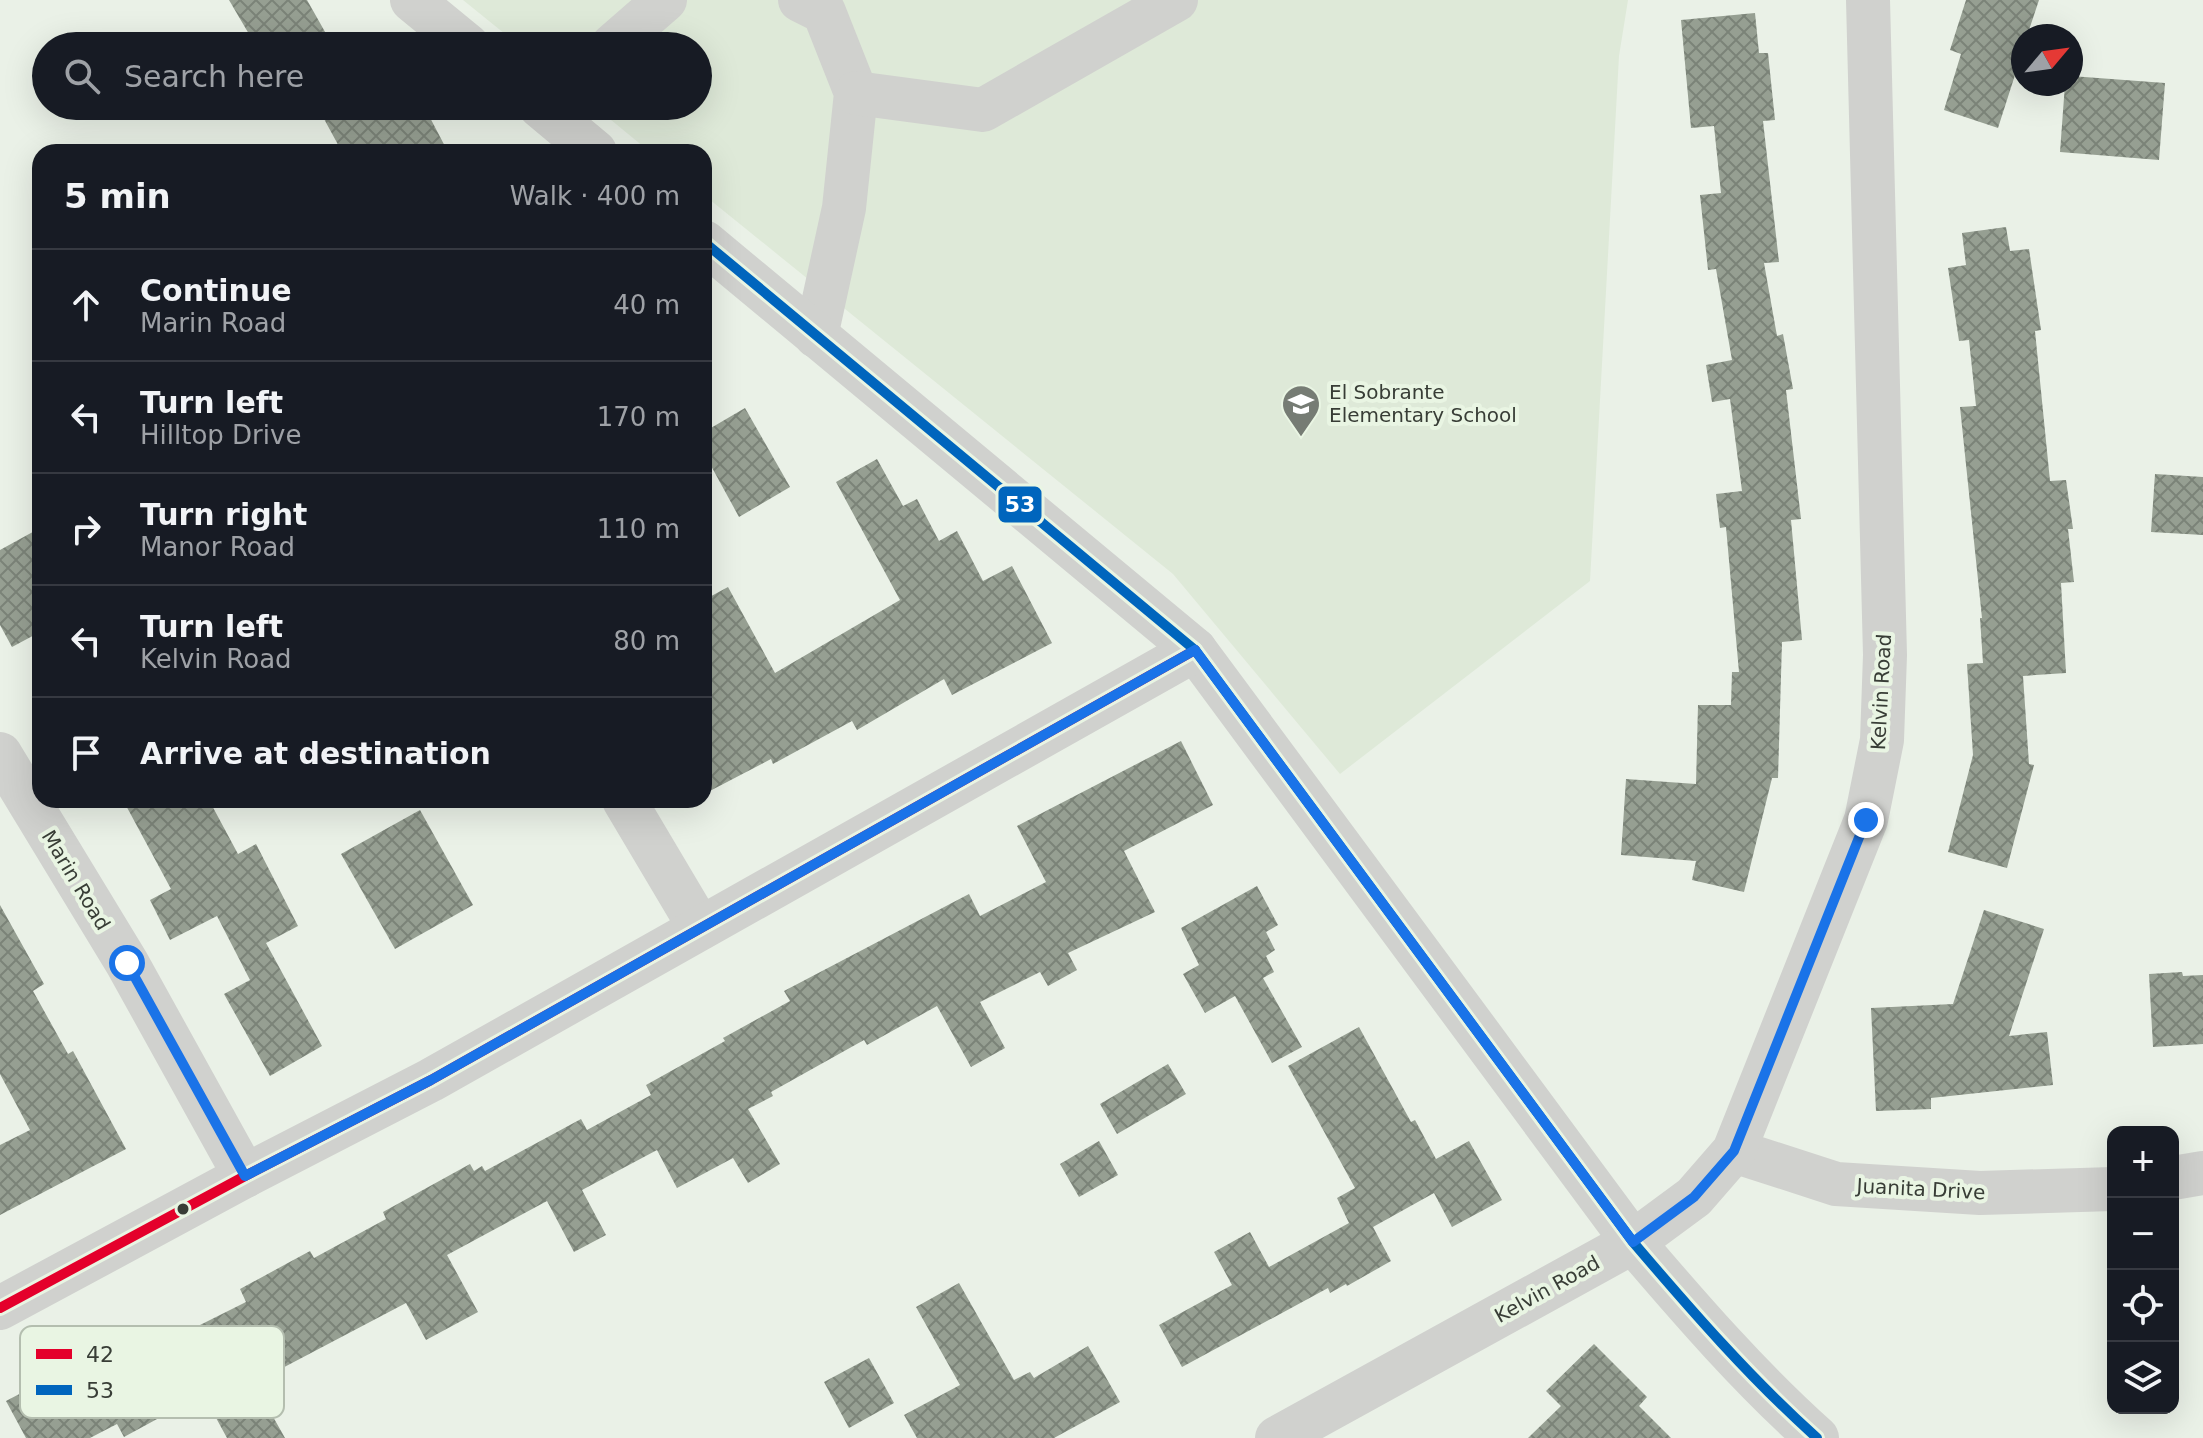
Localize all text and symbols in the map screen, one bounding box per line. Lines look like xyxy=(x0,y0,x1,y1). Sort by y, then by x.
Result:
north arrow xyxy=(2011,24,2083,96)
search box xyxy=(32,32,712,120)
icon: search xyxy=(60,54,104,98)
text: Search here xyxy=(124,59,304,94)
text: 5 min xyxy=(64,176,171,216)
text: Walk · 400 m xyxy=(510,181,680,211)
text: Continue xyxy=(140,273,292,308)
icon: ahead xyxy=(64,283,108,327)
text: 40 m xyxy=(613,290,680,320)
text: Marin Road xyxy=(140,308,286,338)
place label: El Sobrante Elementary School xyxy=(1329,380,1517,427)
school or university icon: El Sobrante Elementary School xyxy=(1280,383,1322,438)
text: Turn left xyxy=(140,385,283,420)
icon: left xyxy=(64,395,108,439)
text: 170 m xyxy=(597,402,680,432)
text: Hilltop Drive xyxy=(140,420,301,450)
line badge: 53 xyxy=(997,485,1043,524)
text: 53 xyxy=(1005,492,1035,517)
text: Turn right xyxy=(140,497,307,532)
icon: right xyxy=(64,507,108,551)
text: 110 m xyxy=(597,514,680,544)
text: Manor Road xyxy=(140,532,295,562)
text: Turn left xyxy=(140,609,283,644)
icon: left xyxy=(64,619,108,663)
text: 80 m xyxy=(613,626,680,656)
street label: Kelvin Road xyxy=(1866,633,1896,751)
text: Kelvin Road xyxy=(140,644,292,674)
icon: arrive xyxy=(64,731,108,775)
text: Arrive at destination xyxy=(140,736,491,771)
route end xyxy=(1848,802,1884,838)
street label: Marin Road xyxy=(37,826,115,934)
route start xyxy=(109,945,145,981)
map controls xyxy=(2107,1126,2179,1414)
button: + xyxy=(2107,1126,2179,1198)
street label: Juanita Drive xyxy=(1854,1174,1986,1204)
button: − xyxy=(2107,1198,2179,1270)
unlabelled marker xyxy=(175,1201,191,1217)
street label: Kelvin Road xyxy=(1490,1250,1604,1328)
button: locate xyxy=(2107,1270,2179,1342)
legend xyxy=(20,1326,284,1418)
text: 42 xyxy=(86,1342,114,1367)
button: layers xyxy=(2107,1342,2179,1414)
text: 53 xyxy=(86,1378,114,1403)

